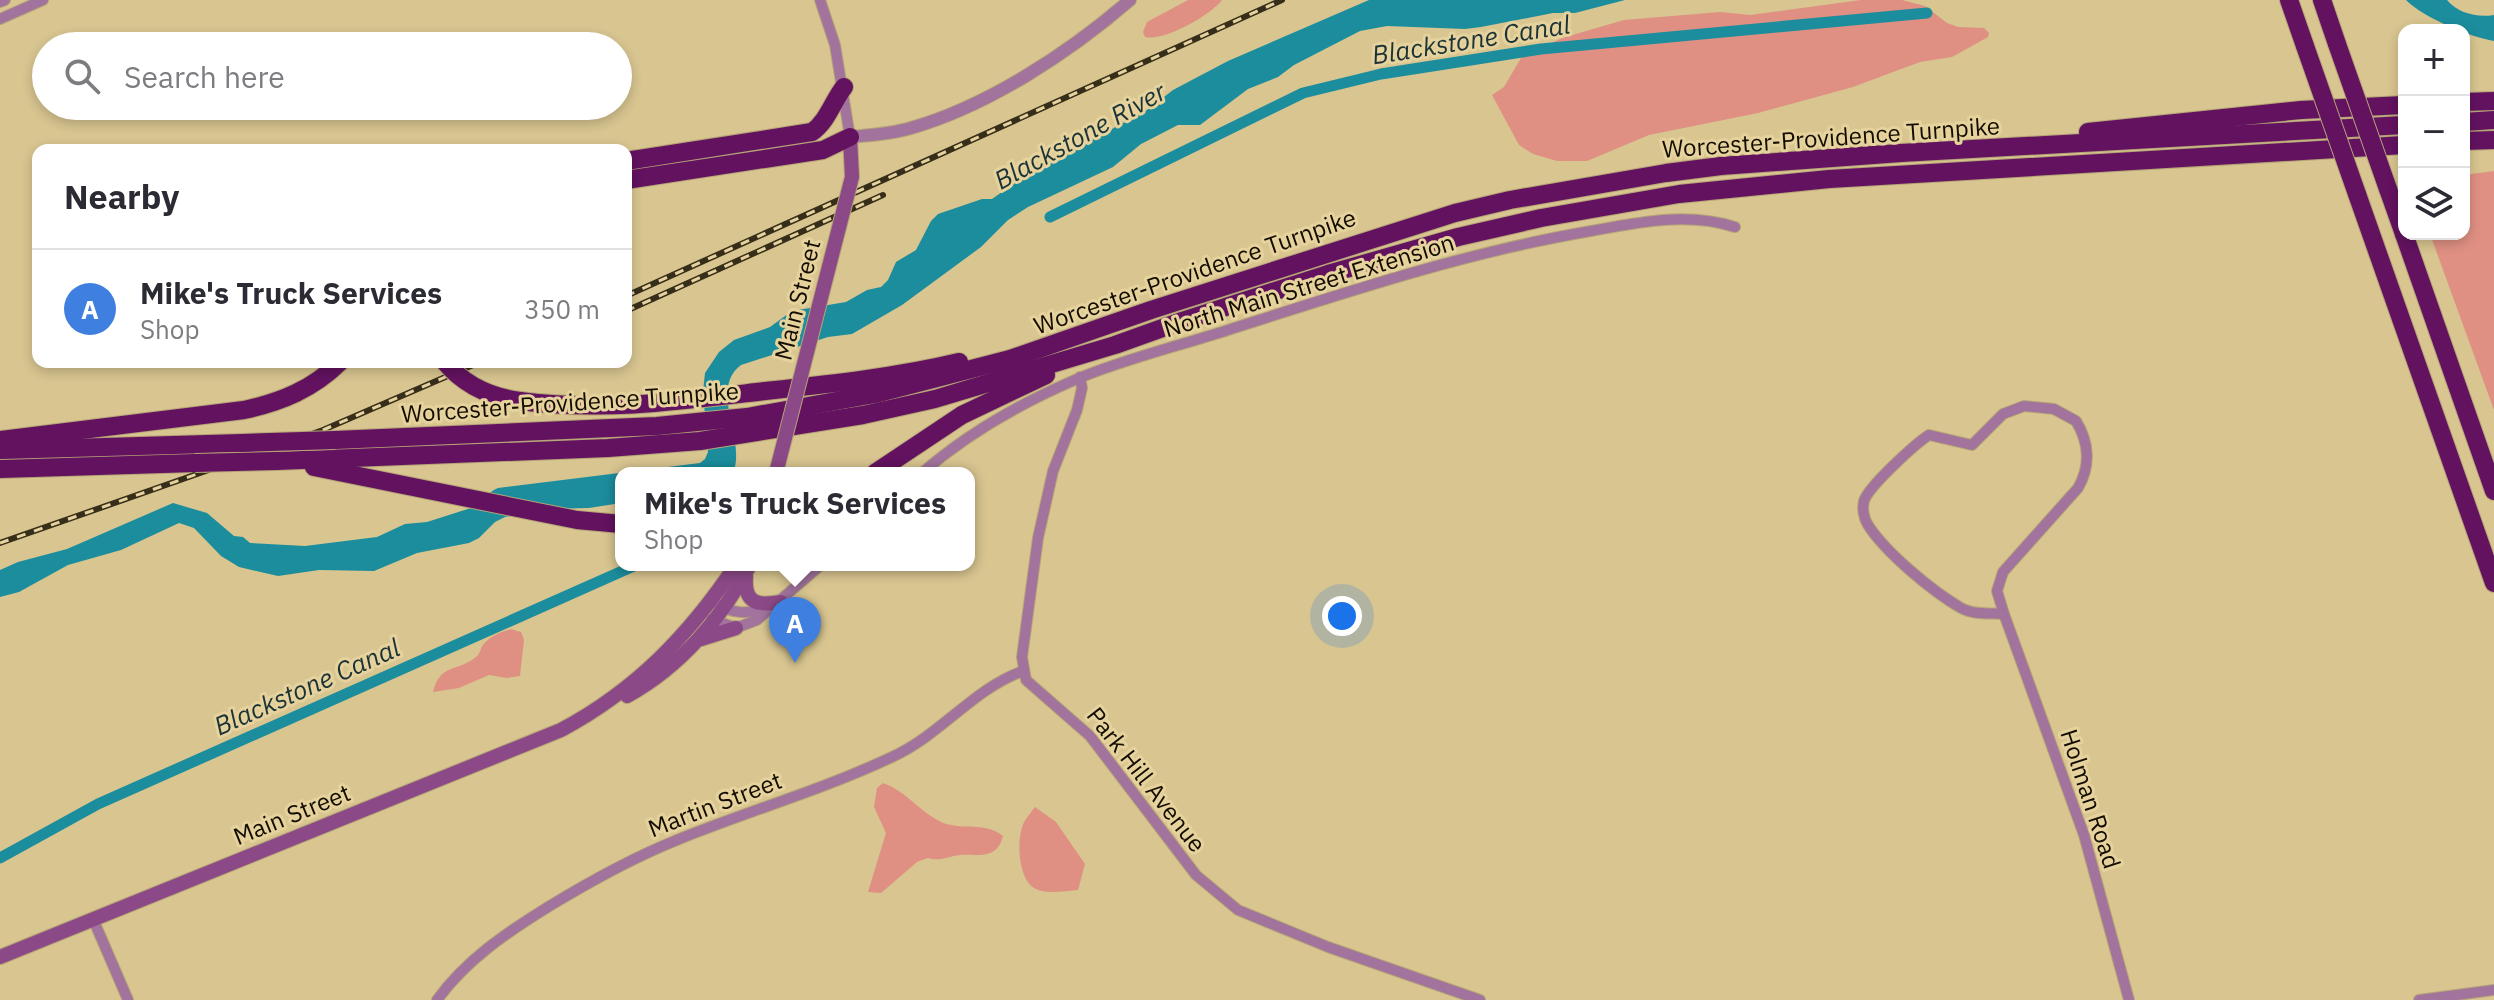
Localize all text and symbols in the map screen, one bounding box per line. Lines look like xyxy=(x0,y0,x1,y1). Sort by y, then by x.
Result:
water label: Blackstone Canal xyxy=(1369,7,1572,71)
map controls xyxy=(2398,24,2470,240)
button: + xyxy=(2398,24,2470,96)
search box xyxy=(32,32,632,120)
icon: search xyxy=(60,54,104,98)
text: Search here xyxy=(124,57,285,96)
water label: Blackstone River xyxy=(988,73,1173,196)
button: − xyxy=(2398,96,2470,168)
street label: Worcester-Providence Turnpike xyxy=(1661,109,2001,165)
button: layers xyxy=(2398,168,2470,240)
text: Nearby xyxy=(64,174,179,218)
street label: Worcester-Providence Turnpike xyxy=(1029,201,1360,341)
street label: North Main Street Extension xyxy=(1160,226,1458,345)
street label: Main Street xyxy=(767,236,827,364)
text: Mike's Truck Services xyxy=(140,273,442,312)
text: A xyxy=(81,292,99,326)
text: 350 m xyxy=(524,292,600,326)
text: Shop xyxy=(140,312,200,346)
street label: Worcester-Providence Turnpike xyxy=(400,374,740,430)
popup xyxy=(615,467,975,571)
text: Mike's Truck Services xyxy=(644,483,946,522)
text: Shop xyxy=(644,522,703,556)
your location xyxy=(1322,596,1362,636)
pin: A xyxy=(769,597,821,663)
water label: Blackstone Canal xyxy=(208,630,405,742)
street label: Park Hill Avenue xyxy=(1080,700,1214,859)
street label: Holman Road xyxy=(2053,725,2129,873)
street label: Martin Street xyxy=(643,764,786,844)
street label: Main Street xyxy=(228,776,355,852)

